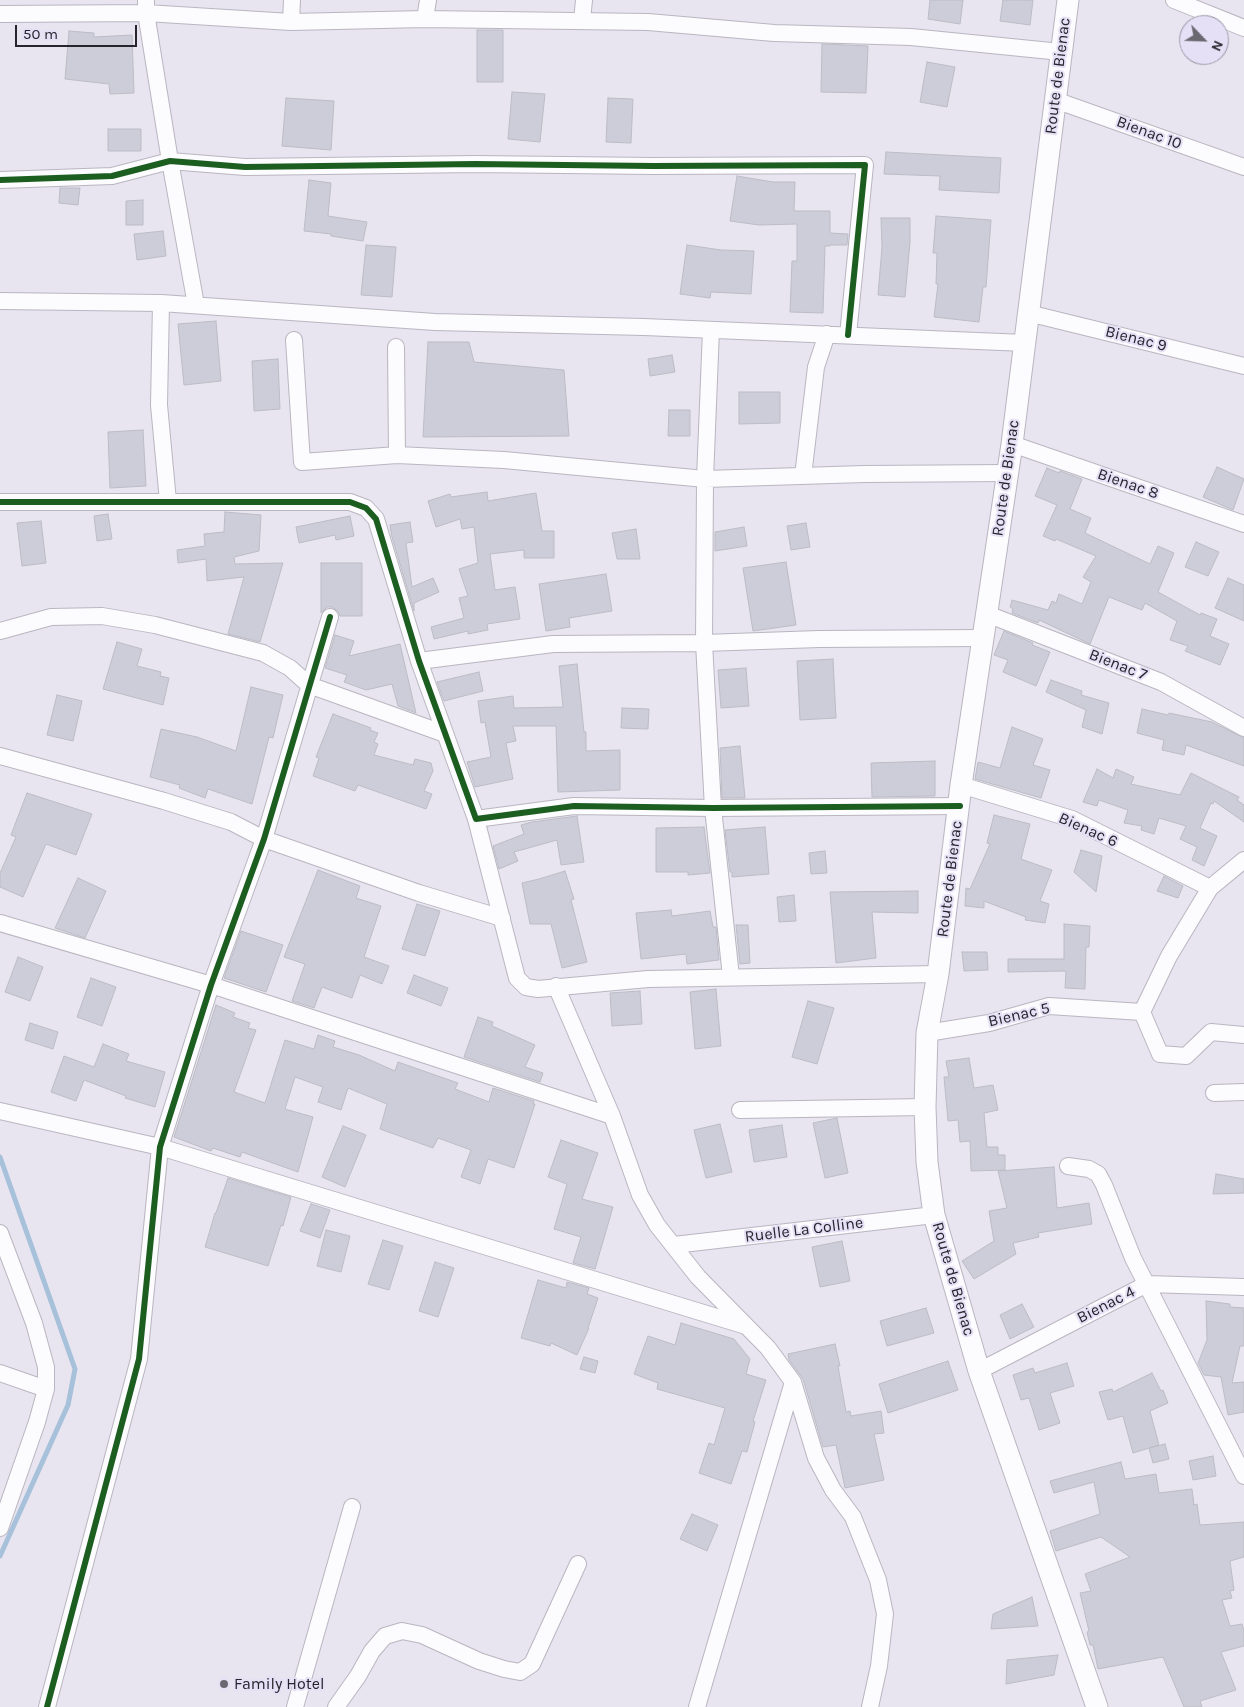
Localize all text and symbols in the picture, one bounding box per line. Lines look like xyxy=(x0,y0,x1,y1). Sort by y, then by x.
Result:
scale bar xyxy=(18,15,140,47)
north arrow xyxy=(1179,15,1229,65)
street label: Route de Bienac xyxy=(1041,17,1075,135)
text: 50 m xyxy=(23,25,58,43)
text: N xyxy=(1207,38,1227,54)
street label: Bienac 10 xyxy=(1114,112,1184,154)
street label: Bienac 9 xyxy=(1103,322,1169,356)
street label: Route de Bienac xyxy=(988,419,1024,537)
street label: Bienac 8 xyxy=(1095,465,1161,503)
street label: Bienac 7 xyxy=(1086,645,1150,685)
street label: Bienac 6 xyxy=(1055,808,1121,852)
street label: Route de Bienac xyxy=(933,820,967,938)
street label: Bienac 5 xyxy=(986,999,1052,1031)
street label: Ruelle La Colline xyxy=(744,1213,864,1247)
street label: Route de Bienac xyxy=(928,1220,978,1338)
street label: Bienac 4 xyxy=(1074,1282,1138,1328)
place label: Family Hotel xyxy=(234,1674,324,1694)
marker: Family Hotel xyxy=(218,1678,230,1690)

